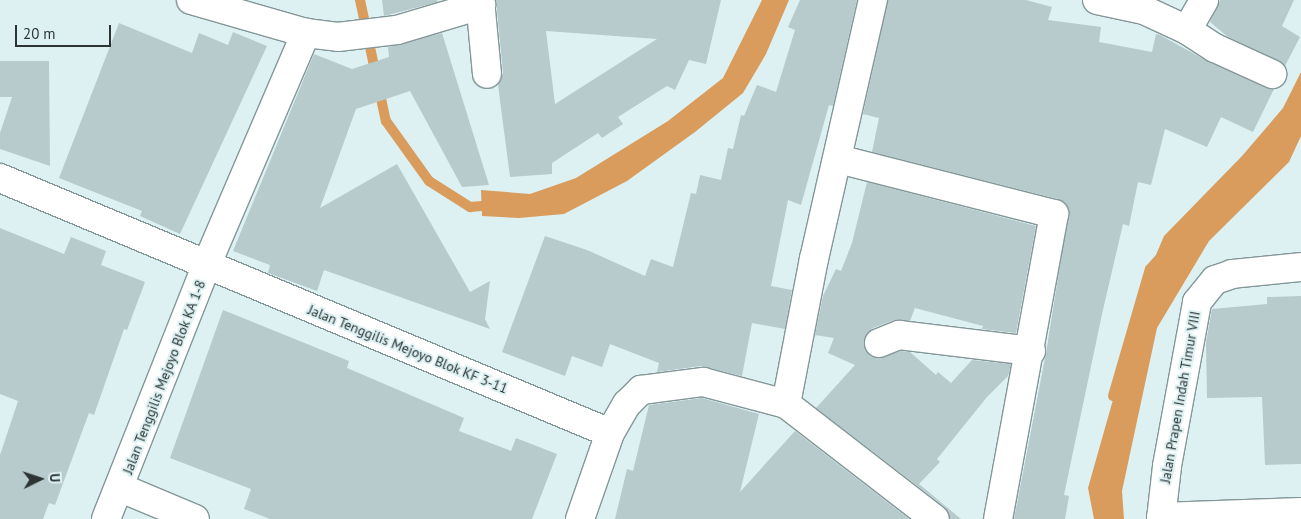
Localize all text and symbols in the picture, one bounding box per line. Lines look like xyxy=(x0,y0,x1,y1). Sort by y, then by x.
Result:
scale bar xyxy=(18,15,114,47)
text: 20 m xyxy=(23,24,56,43)
street label: Jalan Tenggilis Mejoyo Blok KA 1-8 xyxy=(119,277,209,477)
street label: Jalan Tenggilis Mejoyo Blok KF 3-11 xyxy=(305,301,511,397)
street label: Jalan Prapen Indah Timur VIII xyxy=(1157,309,1203,485)
north arrow xyxy=(15,454,65,504)
text: U xyxy=(46,473,64,483)

